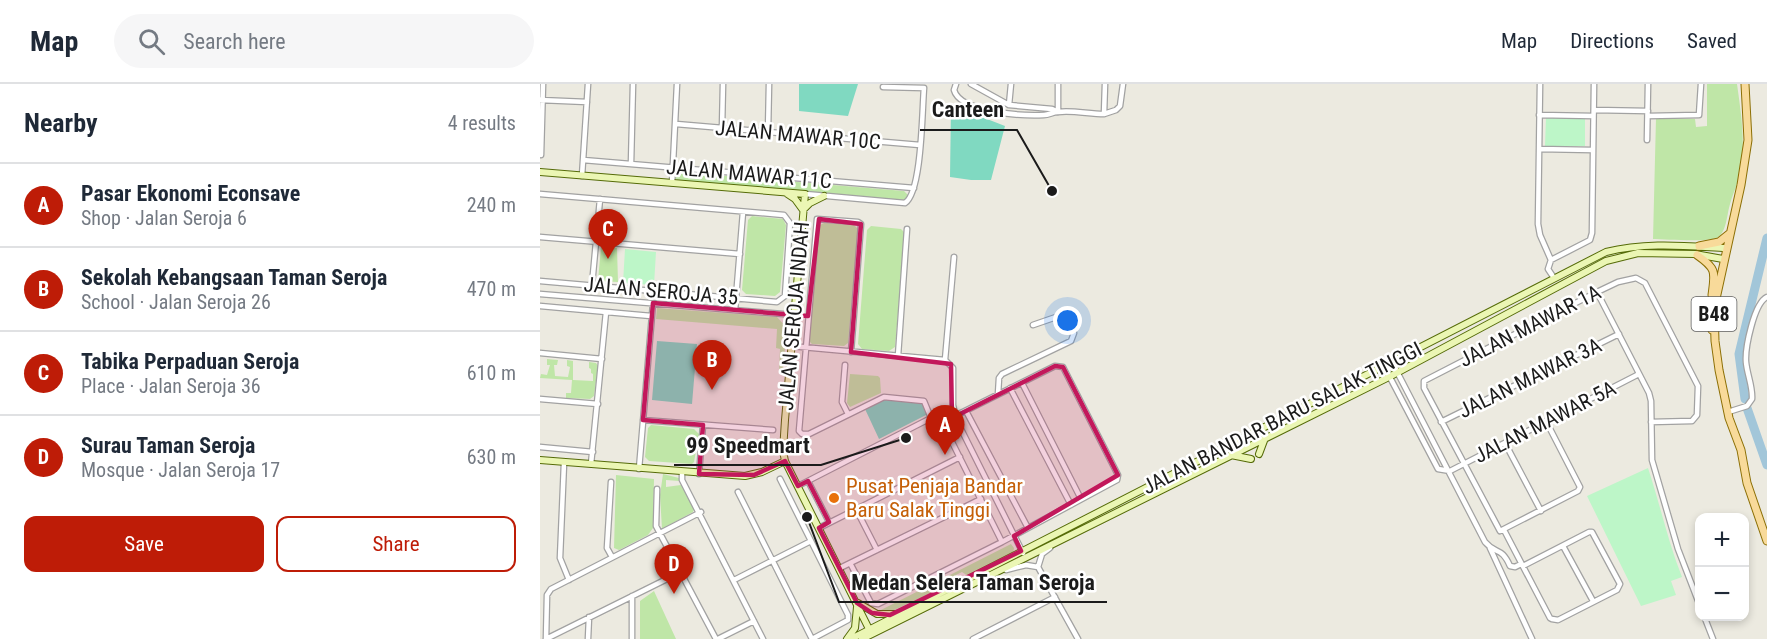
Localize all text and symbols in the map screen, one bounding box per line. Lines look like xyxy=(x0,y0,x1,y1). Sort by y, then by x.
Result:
search box xyxy=(114,14,534,68)
text: Map xyxy=(30,25,78,58)
icon: search xyxy=(135,25,168,58)
text: Search here xyxy=(183,29,286,54)
text: Map xyxy=(1501,29,1537,53)
text: Directions xyxy=(1570,29,1654,53)
text: Saved xyxy=(1687,29,1737,53)
callout: Canteen xyxy=(920,90,1017,130)
text: Canteen xyxy=(932,97,1004,122)
text: Nearby xyxy=(24,108,98,138)
text: 4 results xyxy=(448,111,516,135)
street label: JALAN MAWAR 10C xyxy=(714,116,882,154)
street label: JALAN MAWAR 11C xyxy=(665,155,833,193)
text: Pasar Ekonomi Econsave xyxy=(81,181,300,206)
text: A xyxy=(38,193,49,217)
text: 240 m xyxy=(467,193,516,217)
text: Shop · Jalan Seroja 6 xyxy=(81,206,247,230)
pin: C xyxy=(588,210,628,259)
street label: JALAN SEROJA INDAH xyxy=(774,221,814,411)
text: Sekolah Kebangsaan Taman Seroja xyxy=(81,265,387,290)
street label: JALAN SEROJA 35 xyxy=(583,272,739,310)
text: B xyxy=(38,277,49,301)
text: 470 m xyxy=(467,277,516,301)
street label: JALAN MAWAR 1A xyxy=(1455,280,1605,372)
text: School · Jalan Seroja 26 xyxy=(81,290,271,314)
road number: B48 xyxy=(1692,297,1736,331)
your location xyxy=(1053,306,1082,335)
street label: JALAN MAWAR 3A xyxy=(1455,333,1605,423)
street label: JALAN BANDAR BARU SALAK TINGGI xyxy=(1138,337,1426,499)
pin: B xyxy=(692,340,732,390)
text: Tabika Perpaduan Seroja xyxy=(81,349,299,374)
text: C xyxy=(38,361,49,385)
text: 610 m xyxy=(467,361,516,385)
text: Place · Jalan Seroja 36 xyxy=(81,374,261,398)
street label: JALAN MAWAR 5A xyxy=(1470,376,1620,468)
pin: A xyxy=(926,406,964,455)
callout: 99 Speedmart xyxy=(674,425,821,465)
text: Surau Taman Seroja xyxy=(81,433,255,458)
text: 99 Speedmart xyxy=(686,433,810,458)
text: D xyxy=(38,445,49,469)
text: 630 m xyxy=(467,445,516,469)
text: Mosque · Jalan Seroja 17 xyxy=(81,458,280,482)
place label: Pusat Penjaja Bandar Baru Salak Tinggi xyxy=(846,474,1023,522)
marker: Pusat Penjaja Bandar Baru Salak Tinggi xyxy=(827,491,841,505)
map controls xyxy=(1695,513,1749,621)
button: + xyxy=(1695,513,1749,567)
button: Save xyxy=(24,516,264,572)
button: Share xyxy=(276,516,516,572)
pin: D xyxy=(654,544,694,594)
callout: Medan Selera Taman Seroja xyxy=(839,562,1107,602)
button: − xyxy=(1695,567,1749,621)
text: Medan Selera Taman Seroja xyxy=(851,570,1095,595)

